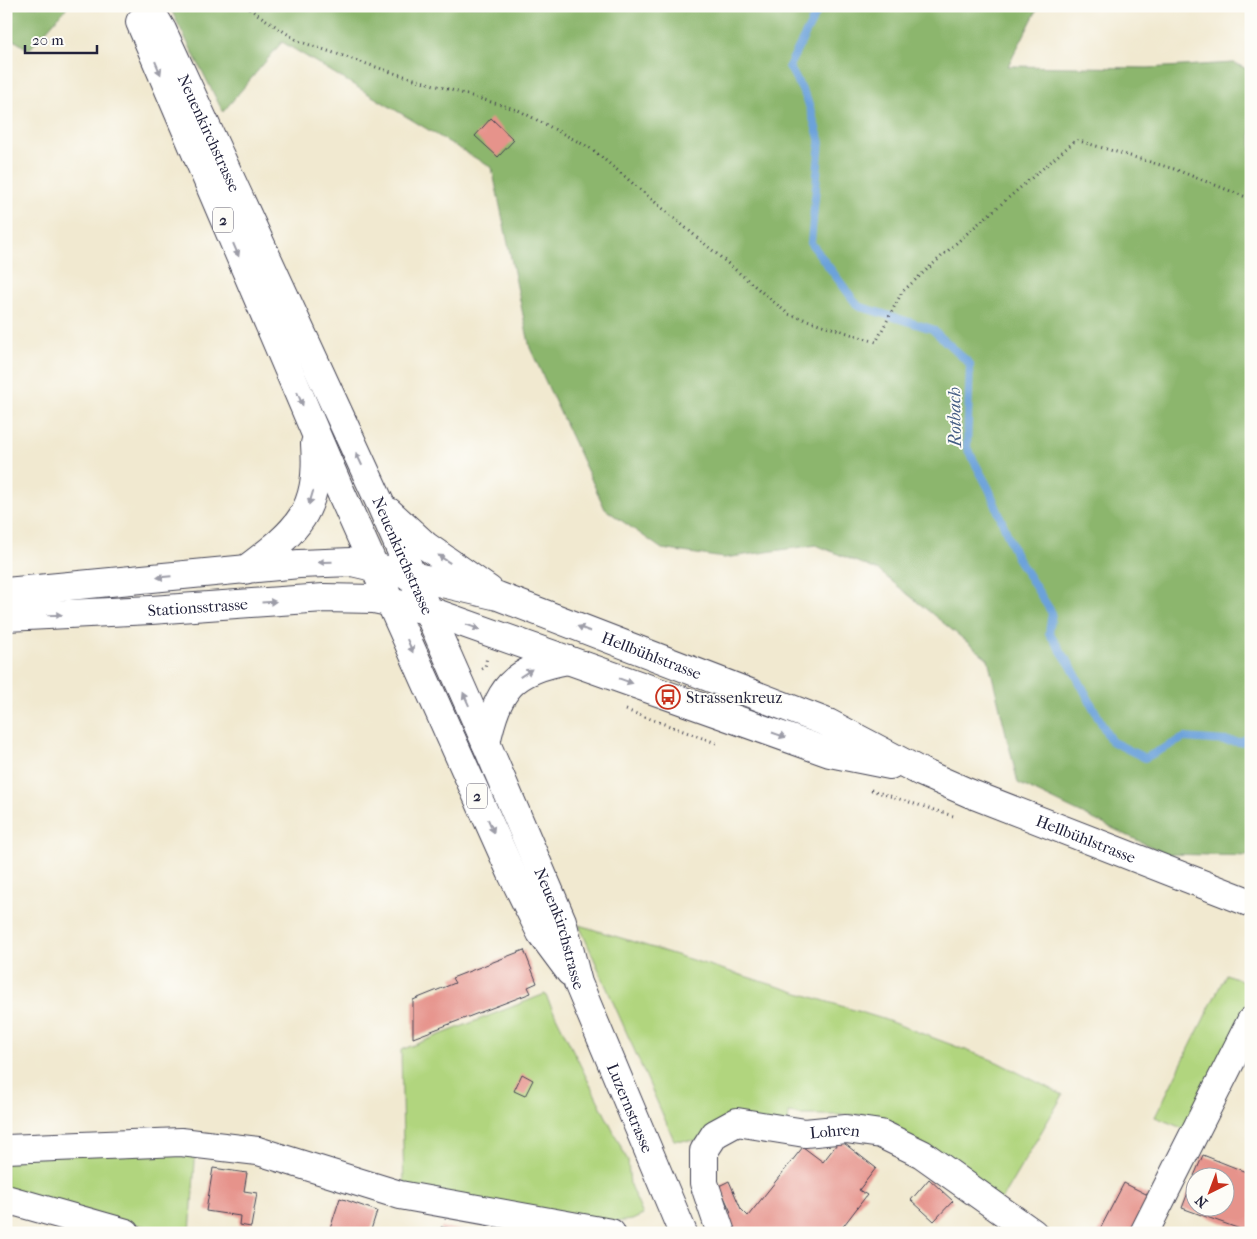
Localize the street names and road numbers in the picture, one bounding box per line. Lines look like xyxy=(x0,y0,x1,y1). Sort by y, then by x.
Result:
street label: Neuenkirchstrasse xyxy=(174,71,245,195)
road number: 2 xyxy=(213,208,233,232)
street label: Neuenkirchstrasse xyxy=(369,493,438,618)
street label: Stationsstrasse xyxy=(147,594,249,620)
street label: Hellbühlstrasse xyxy=(599,627,704,683)
road number: 2 xyxy=(467,784,487,808)
street label: Hellbühlstrasse xyxy=(1033,811,1139,867)
street label: Neuenkirchstrasse xyxy=(531,865,589,992)
street label: Luzernstrasse xyxy=(603,1060,658,1156)
street label: Lohren xyxy=(809,1119,862,1142)

